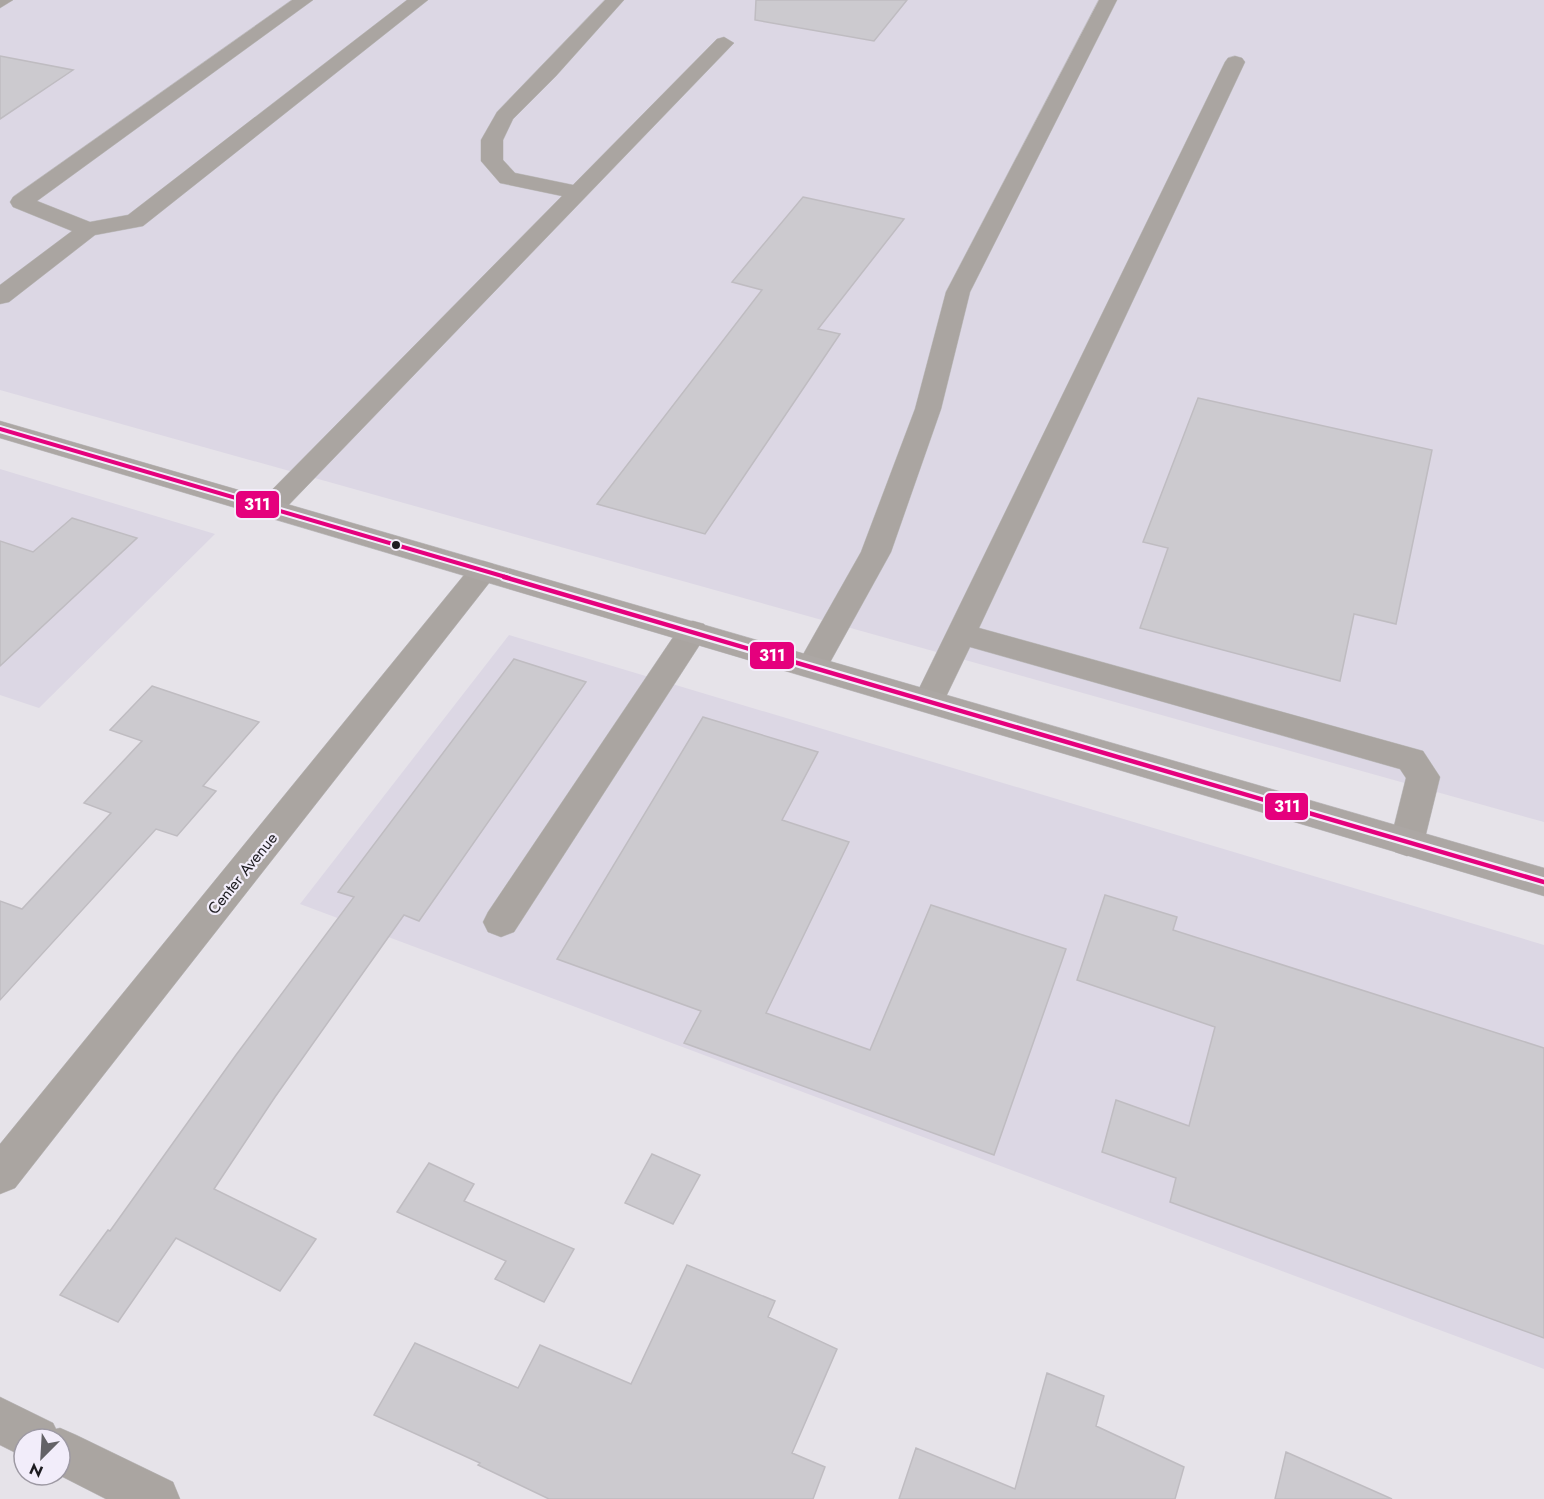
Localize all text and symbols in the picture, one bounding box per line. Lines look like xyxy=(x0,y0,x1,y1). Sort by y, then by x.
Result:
line badge: 311 xyxy=(235,490,280,519)
text: 311 xyxy=(244,493,270,516)
unlabelled marker xyxy=(390,539,402,551)
line badge: 311 xyxy=(749,641,795,670)
text: 311 xyxy=(759,644,785,667)
line badge: 311 xyxy=(1264,792,1309,821)
text: 311 xyxy=(1274,795,1300,818)
street label: Center Avenue xyxy=(202,827,283,919)
north arrow xyxy=(12,1427,72,1487)
text: N xyxy=(26,1457,47,1483)

